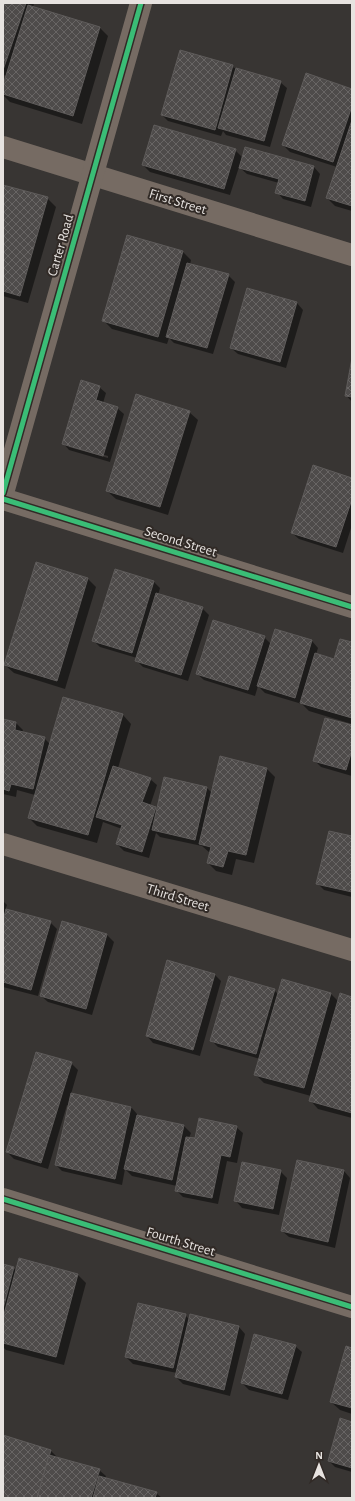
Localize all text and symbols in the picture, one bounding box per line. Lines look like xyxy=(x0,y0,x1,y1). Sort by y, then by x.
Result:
street label: First Street xyxy=(147,187,208,217)
street label: Carter Road xyxy=(45,213,76,278)
street label: Second Street xyxy=(143,524,219,560)
street label: Third Street xyxy=(145,882,211,914)
street label: Fourth Street xyxy=(145,1225,217,1259)
north arrow xyxy=(299,1445,339,1485)
text: N xyxy=(315,1450,323,1461)

